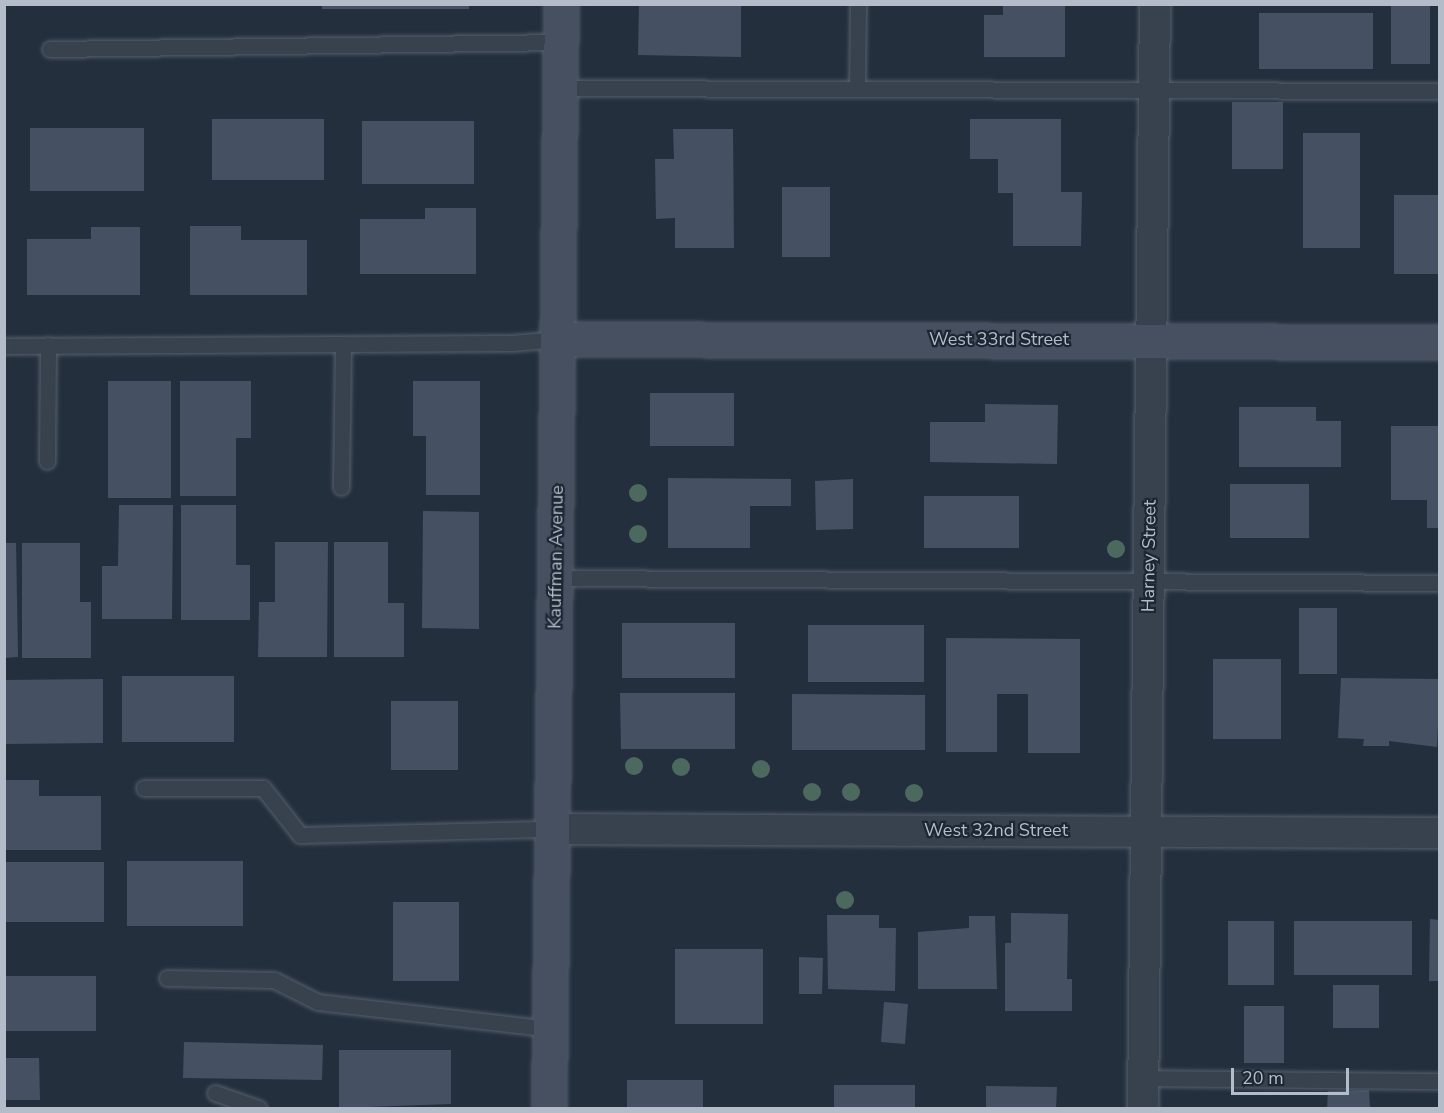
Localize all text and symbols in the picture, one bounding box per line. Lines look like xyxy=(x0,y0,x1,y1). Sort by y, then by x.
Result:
street label: West 33rd Street xyxy=(929,328,1069,350)
street label: Kauffman Avenue xyxy=(544,485,568,629)
street label: Harney Street xyxy=(1137,500,1161,612)
street label: West 32nd Street xyxy=(924,819,1068,841)
scale bar xyxy=(1234,1056,1352,1094)
text: 20 m xyxy=(1242,1066,1284,1090)

